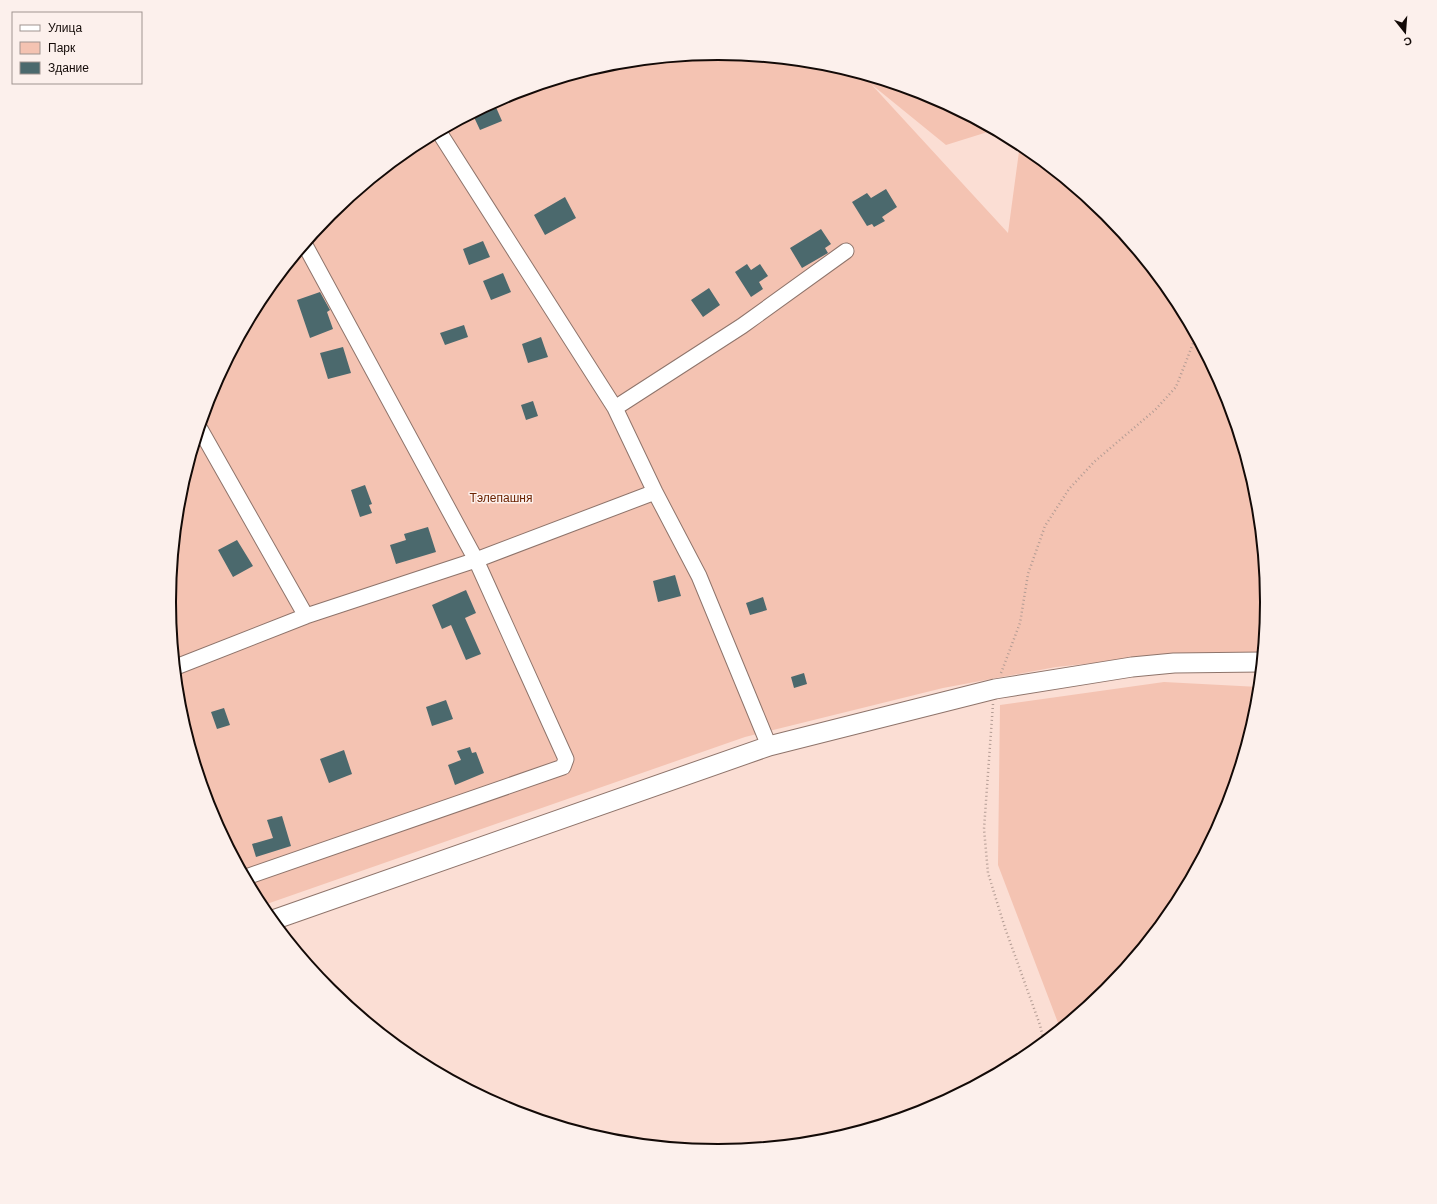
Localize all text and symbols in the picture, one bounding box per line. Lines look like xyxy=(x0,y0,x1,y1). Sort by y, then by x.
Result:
legend xyxy=(12,12,142,84)
north arrow xyxy=(1385,12,1425,52)
text: Улица xyxy=(48,21,82,35)
text: С xyxy=(1402,35,1413,48)
text: Парк xyxy=(48,41,76,55)
text: Здание xyxy=(48,61,89,75)
park label: Тэлепашня xyxy=(470,491,532,505)

